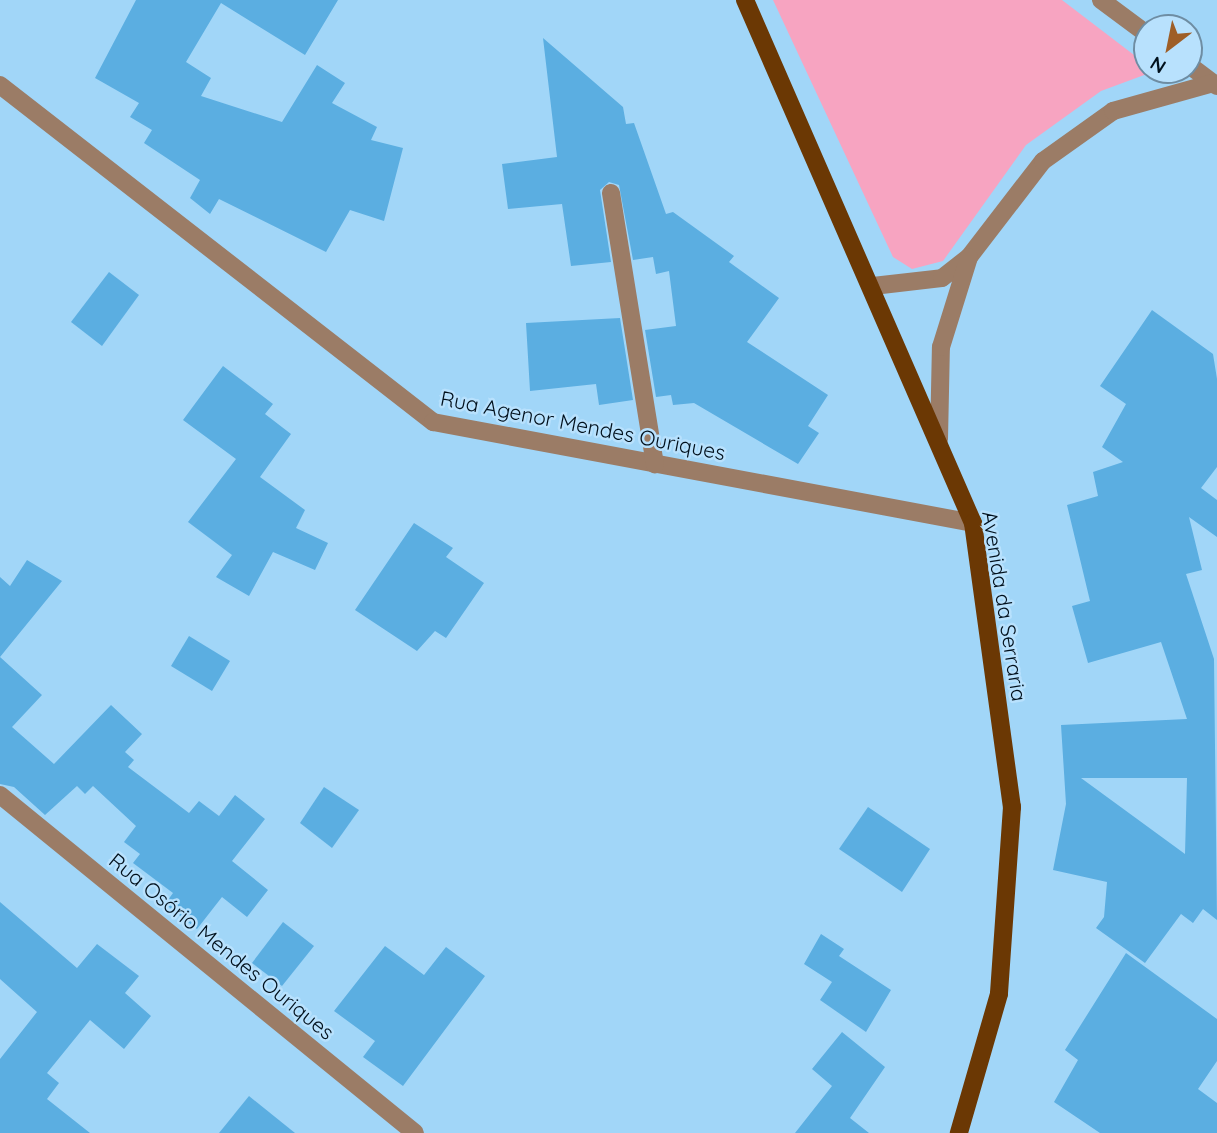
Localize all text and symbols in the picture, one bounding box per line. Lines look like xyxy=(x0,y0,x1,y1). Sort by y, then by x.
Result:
north arrow xyxy=(1133,14,1203,84)
text: N xyxy=(1146,51,1170,79)
street label: Rua Agenor Mendes Ouriques xyxy=(438,385,728,465)
street label: Avenida da Serraria xyxy=(977,509,1033,703)
street label: Rua Osório Mendes Ouriques xyxy=(104,847,340,1045)

